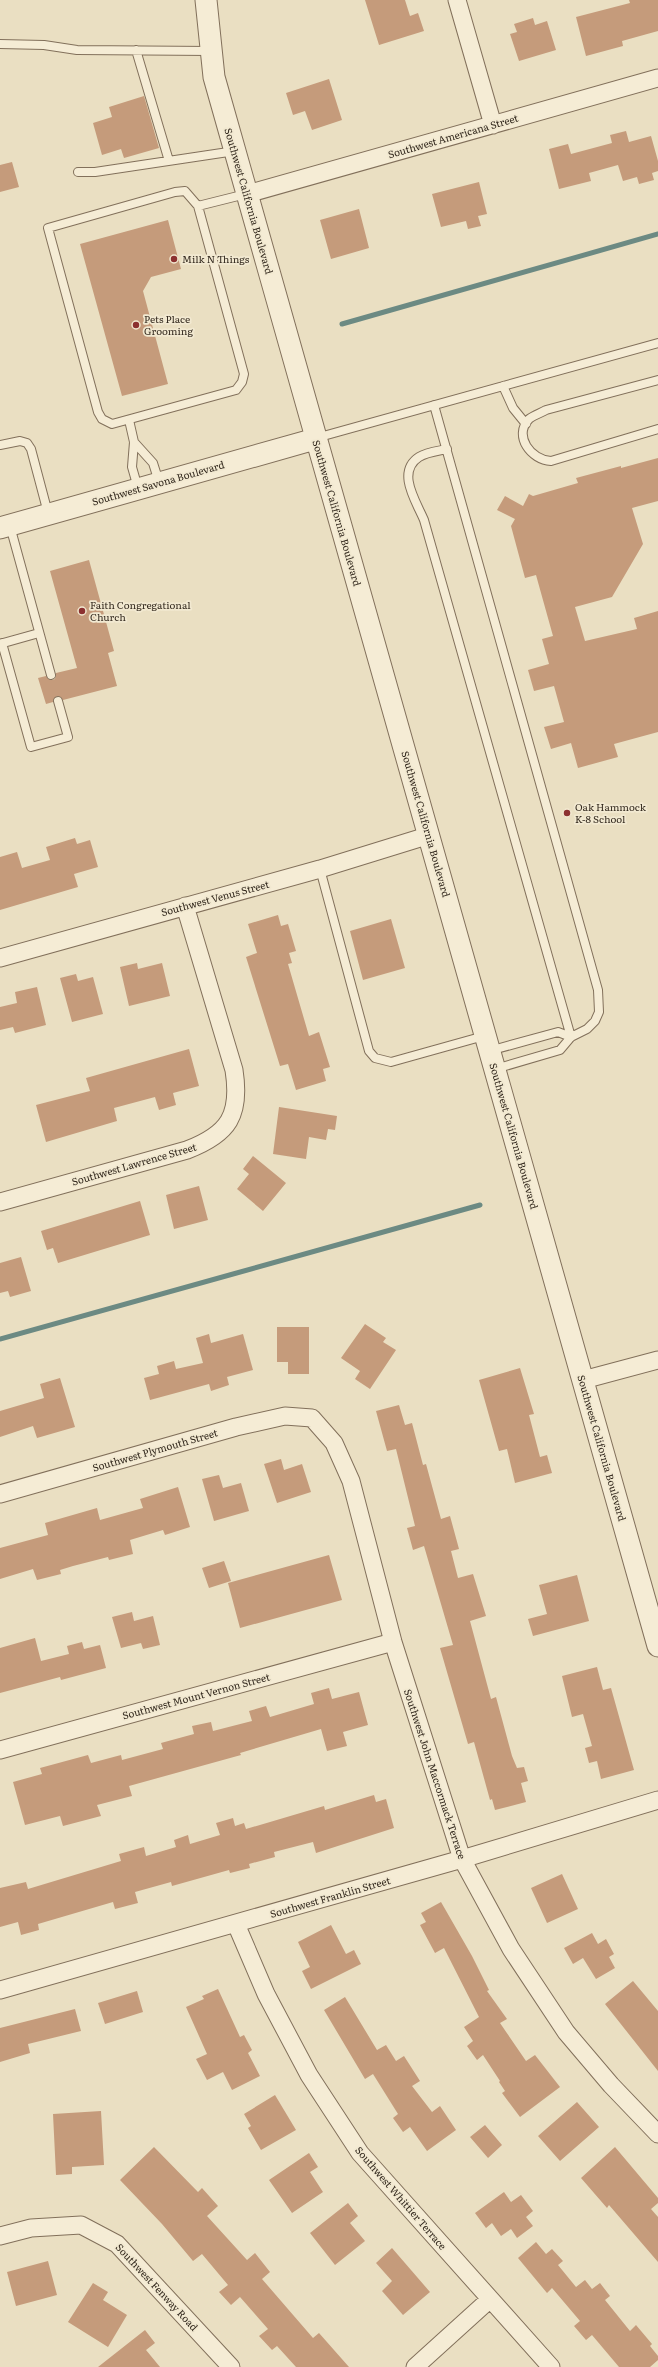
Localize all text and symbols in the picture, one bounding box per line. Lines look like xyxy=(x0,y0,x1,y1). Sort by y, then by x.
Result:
street label: Southwest Americana Street xyxy=(386,110,520,161)
street label: Southwest California Boulevard xyxy=(221,126,278,276)
place label: Milk N Things xyxy=(182,251,250,266)
marker: Milk N Things xyxy=(169,254,179,264)
place label: Pets Place Grooming xyxy=(144,311,193,338)
marker: Pets Place Grooming xyxy=(131,320,141,330)
street label: Southwest California Boulevard xyxy=(309,438,366,588)
street label: Southwest Savona Boulevard xyxy=(90,456,226,509)
place label: Faith Congregational Church xyxy=(90,597,191,624)
marker: Faith Congregational Church xyxy=(77,606,87,616)
street label: Southwest California Boulevard xyxy=(398,749,455,899)
place label: Oak Hammock K-8 School xyxy=(575,799,647,826)
marker: Oak Hammock K-8 School xyxy=(562,808,572,818)
street label: Southwest Venus Street xyxy=(159,876,271,919)
street label: Southwest California Boulevard xyxy=(486,1061,543,1211)
street label: Southwest Lawrence Street xyxy=(70,1139,198,1189)
street label: Southwest California Boulevard xyxy=(574,1373,631,1523)
street label: Southwest Plymouth Street xyxy=(90,1424,219,1475)
street label: Southwest Mount Vernon Street xyxy=(120,1669,271,1722)
street label: Southwest John Maccormack Terrace xyxy=(401,1687,470,1861)
street label: Southwest Franklin Street xyxy=(268,1872,392,1921)
street label: Southwest Whittier Terrace xyxy=(352,2143,451,2253)
street label: Southwest Fenway Road xyxy=(113,2240,202,2334)

